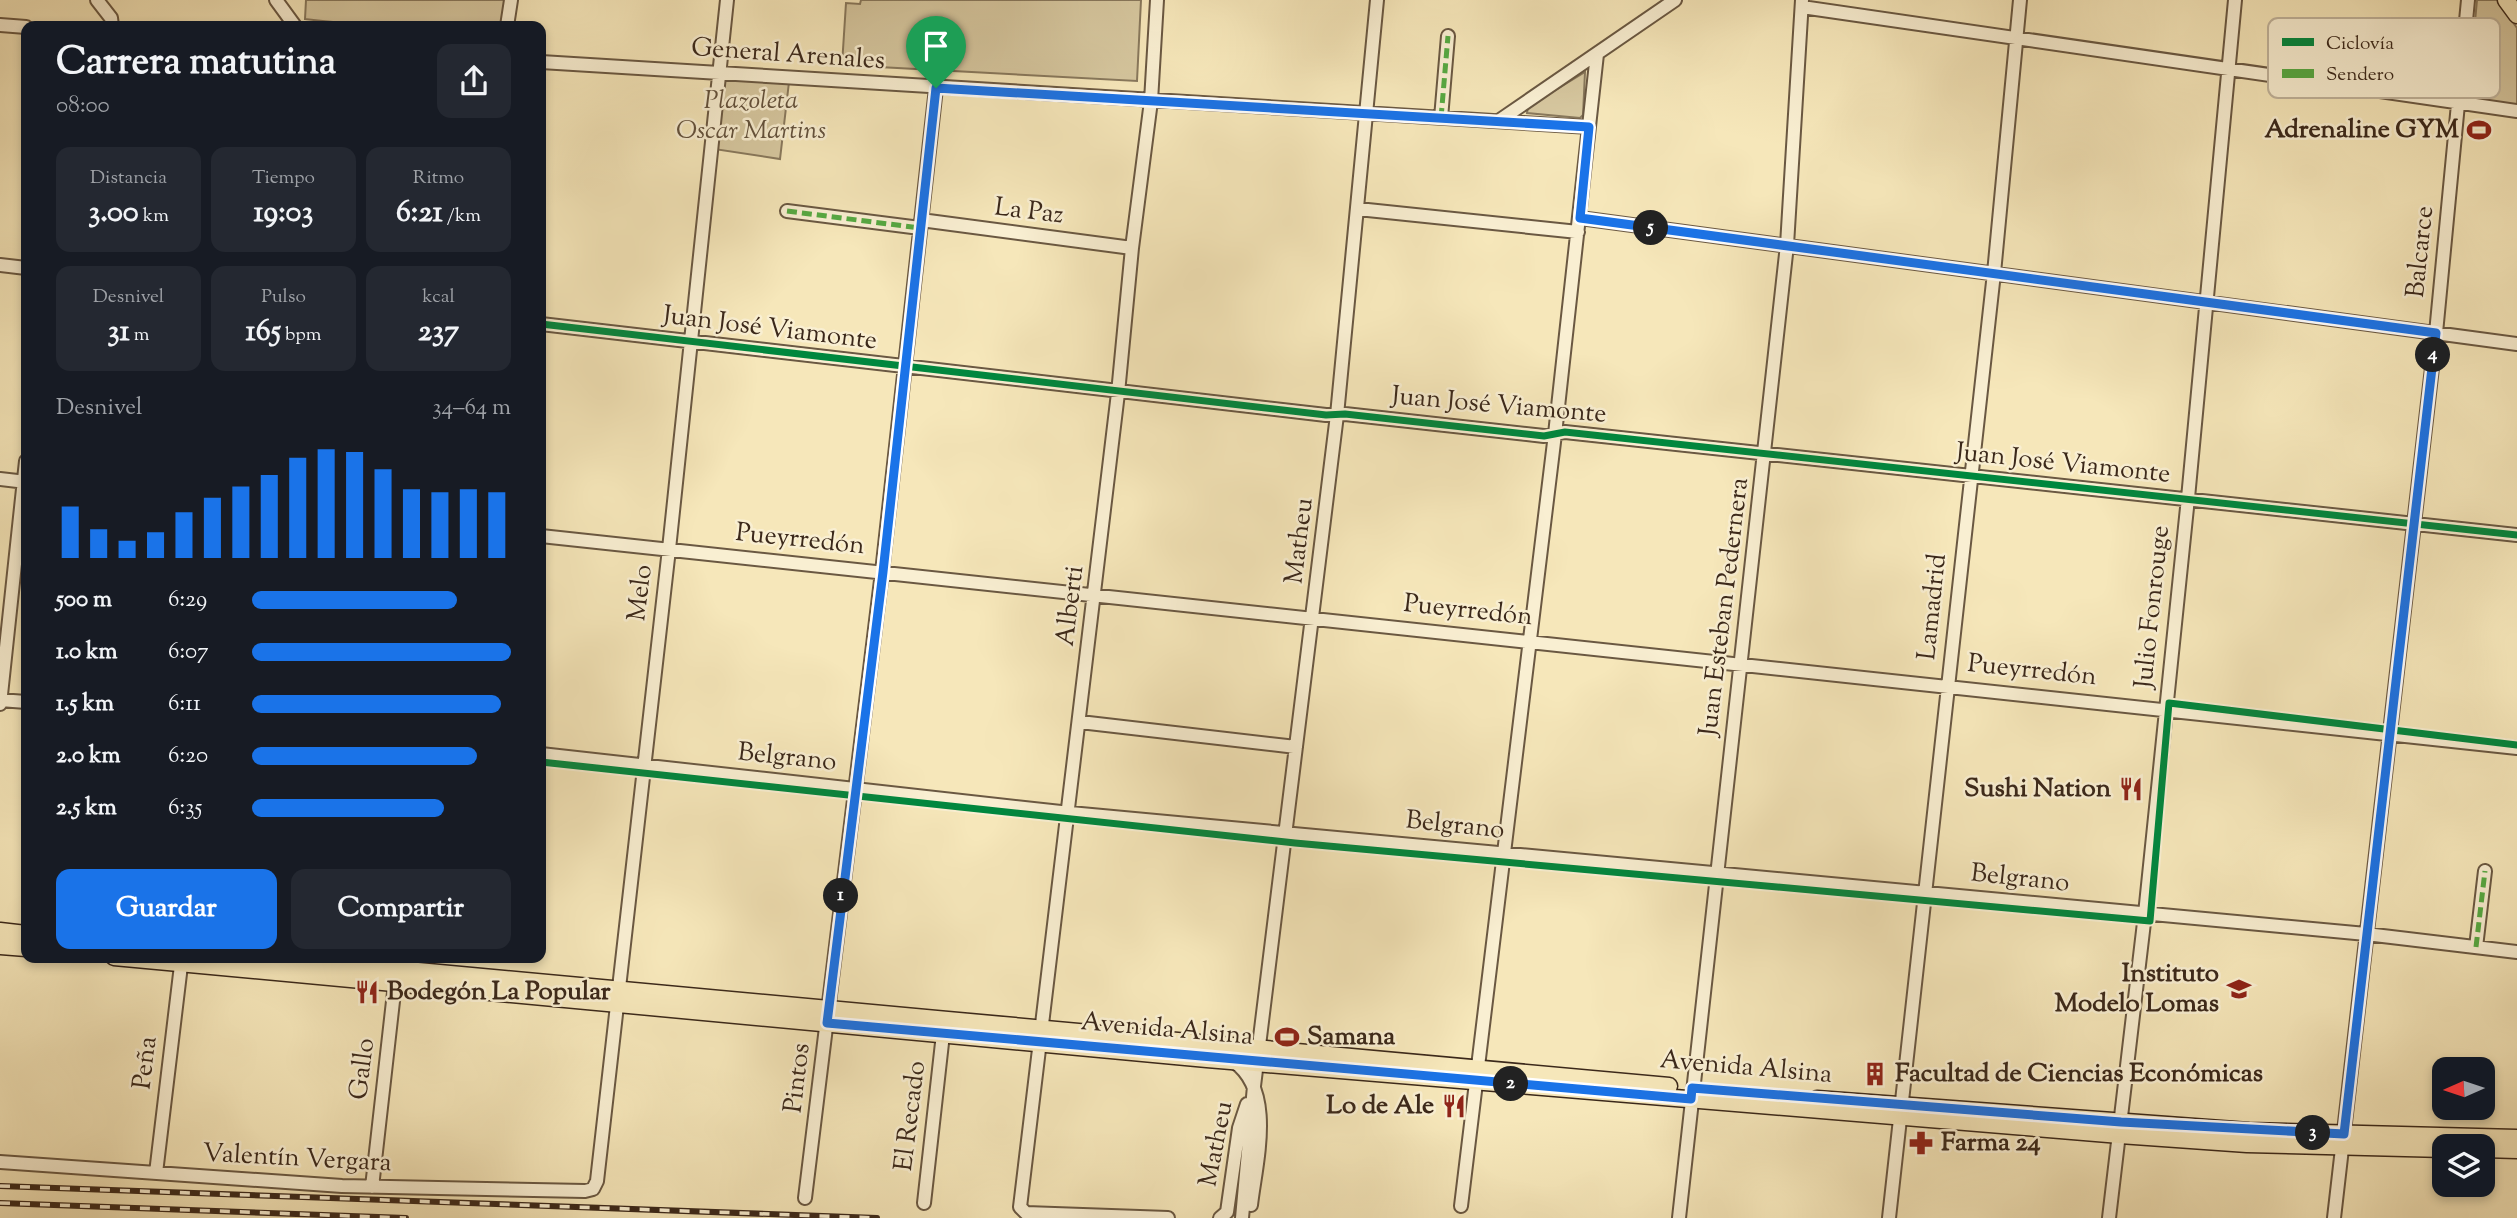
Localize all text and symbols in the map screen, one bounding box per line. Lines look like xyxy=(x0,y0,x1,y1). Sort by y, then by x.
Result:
pin xyxy=(906,16,966,88)
legend xyxy=(2268,18,2500,98)
icon: arrive xyxy=(917,27,955,65)
street label: General Arenales xyxy=(690,30,886,80)
text: Ciclovía xyxy=(2326,31,2394,58)
text: Carrera matutina xyxy=(56,37,336,91)
button: share xyxy=(437,44,511,118)
text: Sendero xyxy=(2326,62,2394,89)
park label: Plazoleta Oscar Martins xyxy=(676,83,826,150)
text: 08:00 xyxy=(56,90,110,123)
place label: Adrenaline GYM xyxy=(2264,112,2459,149)
sports icon: Adrenaline GYM xyxy=(2465,116,2493,144)
text: Distancia xyxy=(90,165,167,192)
text: Tiempo xyxy=(252,165,315,192)
text: Ritmo xyxy=(413,165,464,192)
street label: La Paz xyxy=(992,189,1066,235)
text: 3.00 xyxy=(88,192,139,235)
text: 19:03 xyxy=(254,192,313,235)
text: 6:21 xyxy=(396,192,443,235)
text: km xyxy=(139,203,169,230)
text: /km xyxy=(443,203,481,230)
street label: Balcarce xyxy=(2398,204,2444,300)
pin: 5 xyxy=(1634,210,1668,246)
text: 5 xyxy=(1647,214,1654,241)
text: Desnivel xyxy=(93,284,164,311)
text: Pulso xyxy=(261,284,306,311)
text: kcal xyxy=(422,284,455,311)
street label: Juan José Viamonte xyxy=(659,297,879,360)
text: 31 xyxy=(107,311,130,354)
text: 165 xyxy=(246,311,281,354)
text: 237 xyxy=(418,311,459,354)
text: m xyxy=(130,322,150,349)
text: bpm xyxy=(281,322,321,349)
pin: 4 xyxy=(2416,338,2450,372)
text: 4 xyxy=(2428,341,2437,368)
street label: Juan José Viamonte xyxy=(1388,378,1608,434)
text: Desnivel xyxy=(56,392,142,425)
text: 34–64 m xyxy=(432,392,511,425)
street label: Juan José Viamonte xyxy=(1952,434,2172,494)
street label: Juan Esteban Pedernera xyxy=(1691,476,1759,740)
street label: Matheu xyxy=(1276,496,1324,586)
street label: Pueyrredón xyxy=(734,515,866,565)
street label: Julio Fonrouge xyxy=(2126,524,2180,692)
street label: Lamadrid xyxy=(1909,552,1957,662)
street label: Melo xyxy=(619,563,663,623)
street label: Alberti xyxy=(1048,564,1094,648)
text: 500 m xyxy=(56,584,112,617)
text: 6:29 xyxy=(168,584,207,617)
street label: Pueyrredón xyxy=(1402,586,1534,636)
text: 1.0 km xyxy=(56,636,118,669)
text: 6:07 xyxy=(168,636,209,669)
street label: Pueyrredón xyxy=(1966,646,2098,696)
text: 1.5 km xyxy=(56,688,114,721)
text: 6:11 xyxy=(168,688,201,721)
street label: Belgrano xyxy=(736,734,838,782)
text: 2.0 km xyxy=(56,740,121,773)
text: 6:20 xyxy=(168,740,208,773)
place label: Sushi Nation xyxy=(1964,771,2112,808)
restaurant icon: Sushi Nation xyxy=(2117,775,2145,803)
text: 2.5 km xyxy=(56,792,117,825)
text: 6:35 xyxy=(168,792,202,825)
street label: Belgrano xyxy=(1404,802,1506,850)
street label: Belgrano xyxy=(1969,855,2071,903)
button: Guardar xyxy=(56,869,277,949)
button: Compartir xyxy=(291,869,511,949)
pin: 1 xyxy=(824,878,858,914)
text: 1 xyxy=(837,882,844,909)
place label: Instituto Modelo Lomas xyxy=(2054,956,2219,1023)
place label: Bodegón La Popular xyxy=(387,974,611,1011)
school or university icon: Instituto Modelo Lomas xyxy=(2225,975,2253,1003)
restaurant icon: Bodegón La Popular xyxy=(353,978,381,1006)
street label: Avenida Alsina xyxy=(1079,1004,1255,1056)
place label: Samana xyxy=(1307,1019,1395,1056)
sports icon: Samana xyxy=(1273,1023,1301,1051)
street label: Peña xyxy=(124,1034,168,1092)
street label: Gallo xyxy=(341,1036,385,1102)
street label: Pintos xyxy=(775,1041,821,1115)
street label: Avenida Alsina xyxy=(1658,1042,1834,1094)
place label: Facultad de Ciencias Económicas xyxy=(1895,1056,2263,1093)
north arrow xyxy=(2432,1057,2496,1120)
map controls xyxy=(2432,1057,2495,1197)
street label: El Recado xyxy=(886,1059,936,1173)
building icon: Facultad de Ciencias Económicas xyxy=(1861,1060,1889,1088)
pin: 2 xyxy=(1494,1066,1528,1102)
text: 2 xyxy=(1506,1070,1515,1097)
place label: Lo de Ale xyxy=(1326,1088,1434,1125)
restaurant icon: Lo de Ale xyxy=(1440,1092,1468,1120)
street label: Matheu xyxy=(1191,1098,1243,1190)
pin: 3 xyxy=(2296,1116,2330,1150)
text: 3 xyxy=(2309,1119,2316,1146)
place label: Farma 24 xyxy=(1941,1125,2041,1162)
pharmacy icon: Farma 24 xyxy=(1907,1129,1935,1157)
button: layers xyxy=(2432,1134,2495,1197)
street label: Valentín Vergara xyxy=(202,1136,392,1182)

